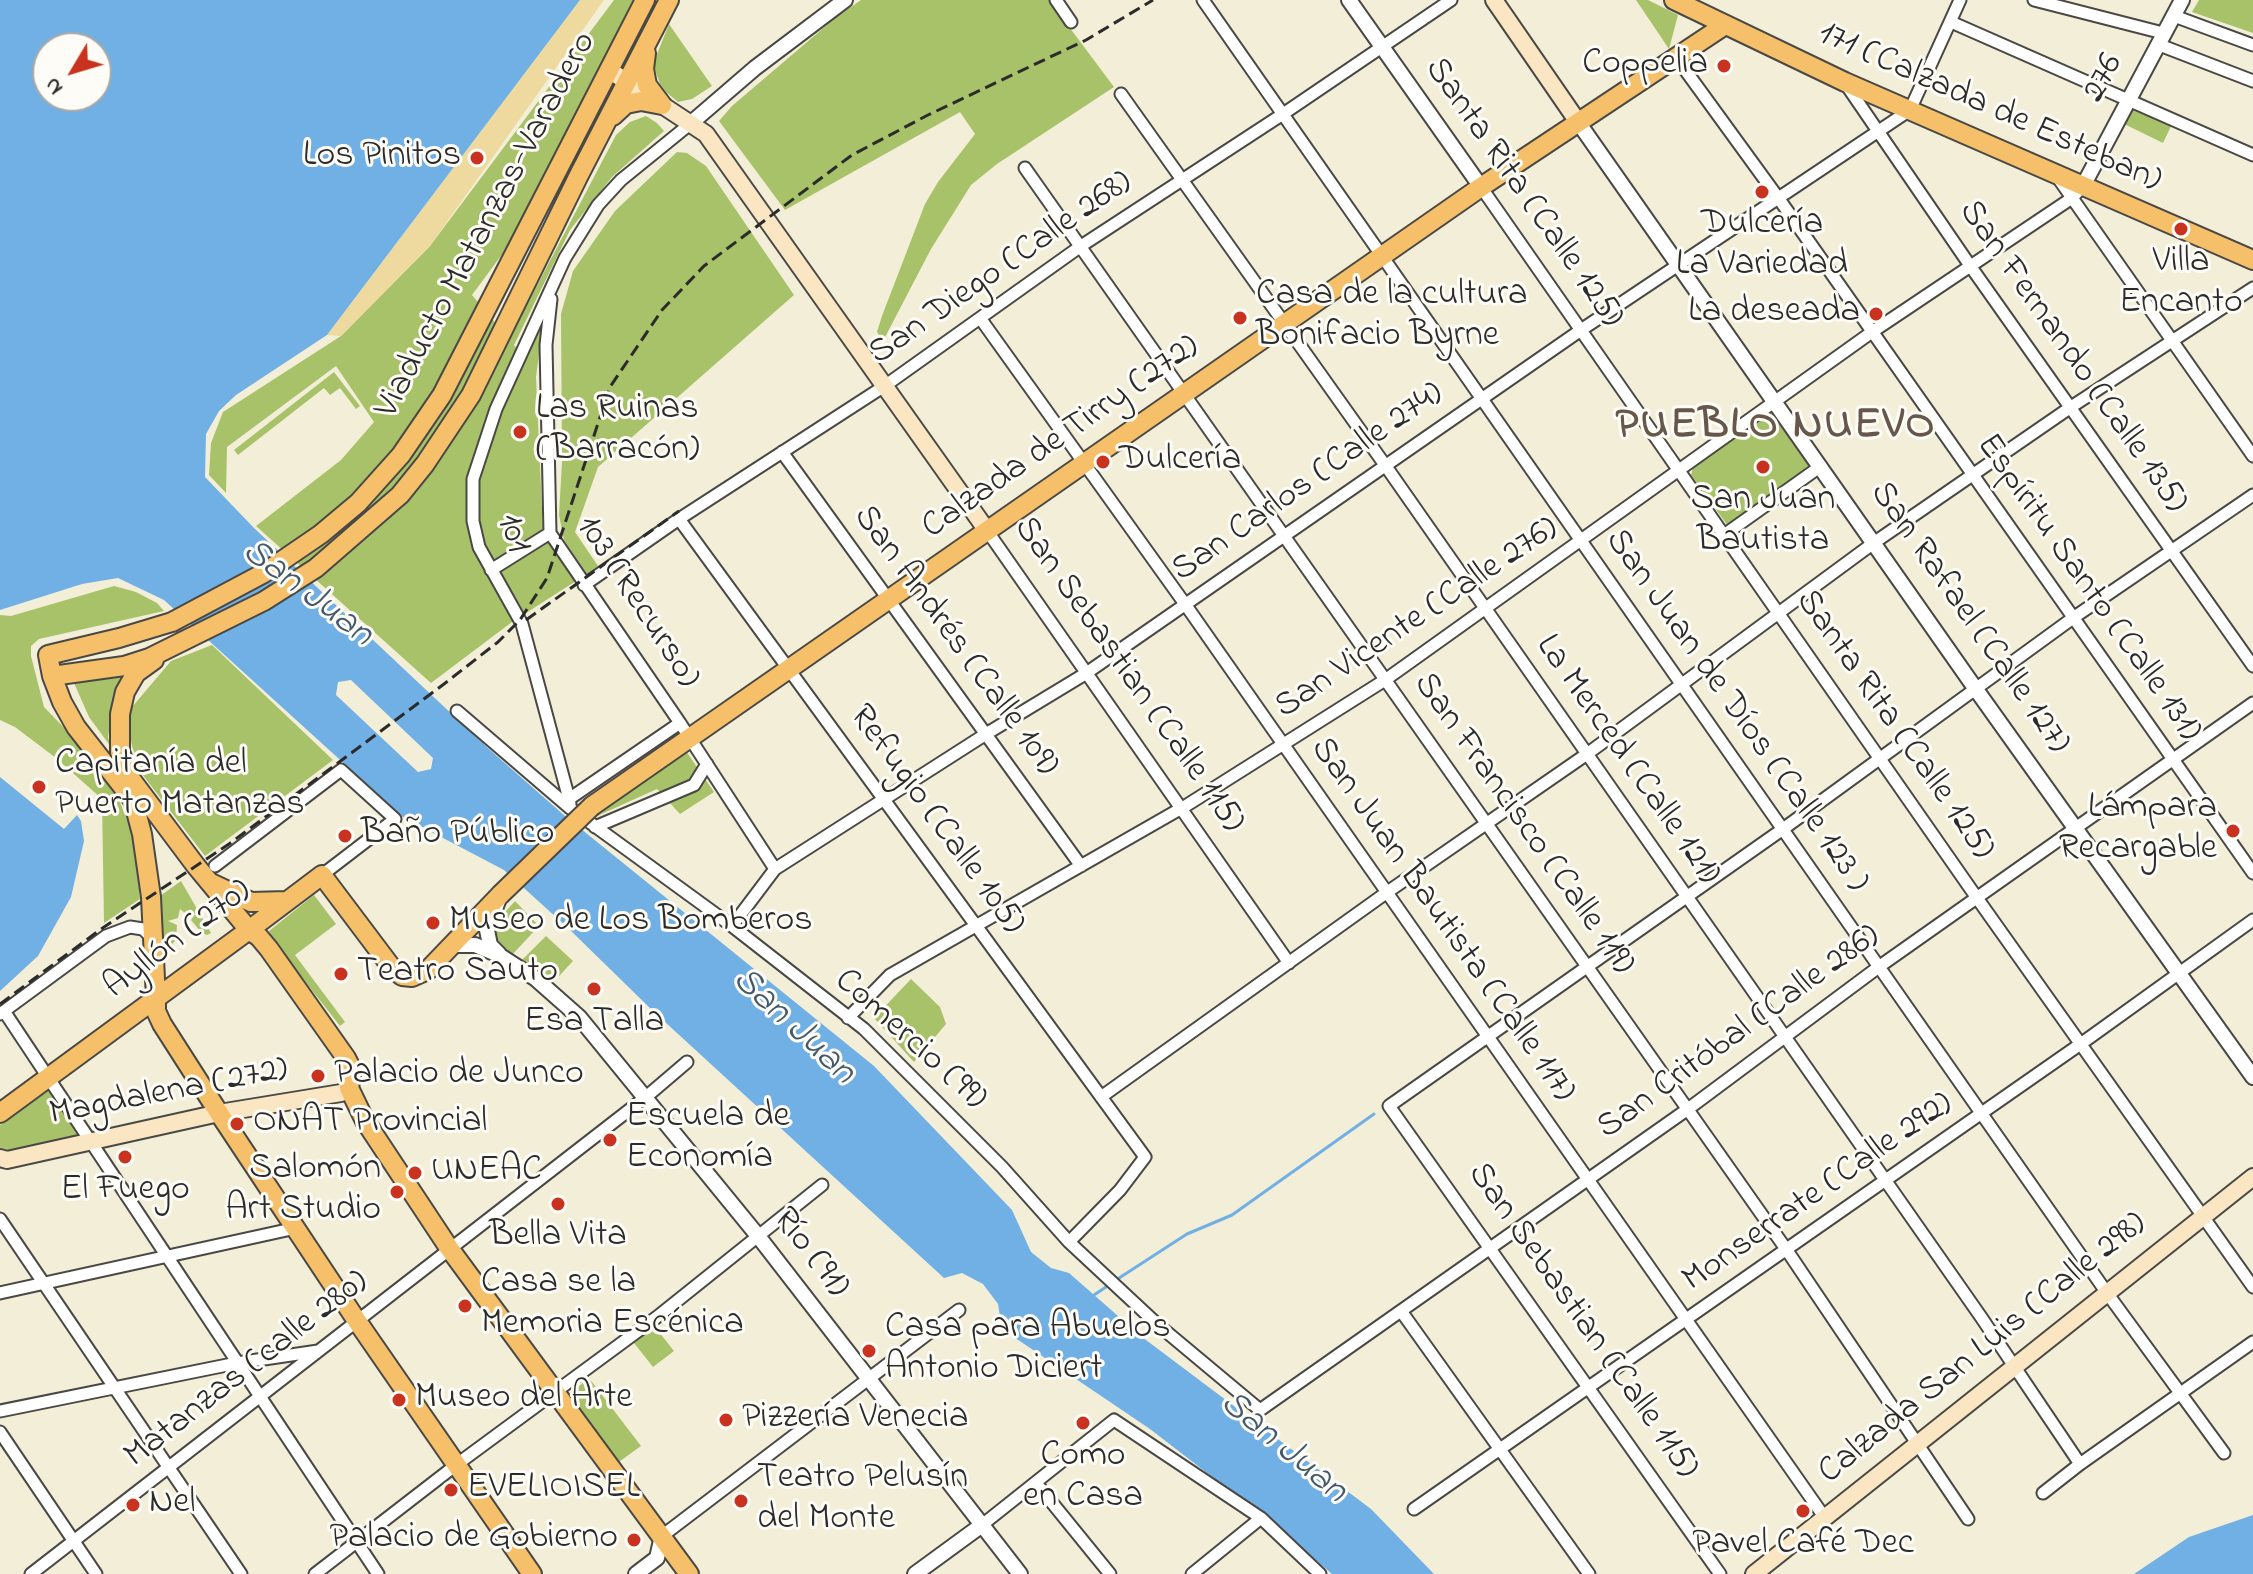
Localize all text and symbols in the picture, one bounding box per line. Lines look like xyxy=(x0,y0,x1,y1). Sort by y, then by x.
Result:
street label: 171 (Calzada de Esteban) xyxy=(1811,14,2167,204)
street label: Viaducto Matanzas-Varadero xyxy=(368,25,608,427)
north arrow xyxy=(32,32,112,112)
place label: Coppelia xyxy=(1582,44,1708,88)
street label: 276 xyxy=(2075,48,2135,110)
street label: Santa Rita (Calle 125) xyxy=(1413,51,1631,337)
marker: Coppelia xyxy=(1715,57,1733,75)
text: N xyxy=(37,70,72,101)
place label: Los Pinitos xyxy=(303,136,461,180)
marker: Los Pinitos xyxy=(468,149,486,167)
street label: San Diego (Calle 268) xyxy=(862,163,1142,377)
marker: Dulcería La Variedad xyxy=(1753,183,1771,201)
street label: San Fernando (Calle 135) xyxy=(1947,193,2195,523)
place label: Dulcería La Variedad xyxy=(1676,204,1848,289)
marker: Villa Encanto xyxy=(2172,220,2190,238)
place label: Villa Encanto xyxy=(2119,242,2243,327)
place label: Casa de la cultura Bonifacio Byrne xyxy=(1256,275,1528,360)
place label: La deseada xyxy=(1688,292,1860,336)
marker: La deseada xyxy=(1867,305,1885,323)
marker: Casa de la cultura Bonifacio Byrne xyxy=(1231,309,1249,327)
street label: Calzada de Tirry (272) xyxy=(915,327,1209,551)
street label: San Carlos (Calle 274) xyxy=(1165,374,1453,594)
place label: Las Ruinas (Barracón) xyxy=(536,389,700,474)
district label: PUEBLO NUEVO xyxy=(1616,403,1936,455)
marker: Las Ruinas (Barracón) xyxy=(511,423,529,441)
street label: Espíritu Santo (Calle 131) xyxy=(1965,427,2209,751)
place label: Dulcería xyxy=(1119,440,1241,484)
marker: Dulcería xyxy=(1094,453,1112,471)
marker: San Juan Bautista xyxy=(1754,458,1772,476)
street label: San Rafael (Calle 127) xyxy=(1858,475,2078,763)
place label: San Juan Bautista xyxy=(1691,480,1835,565)
street label: San Andrés (Calle 109) xyxy=(841,498,1067,786)
street label: 101 xyxy=(484,509,538,559)
street label: 103 (Recurso) xyxy=(564,509,708,697)
street label: San Vicente (Calle 276) xyxy=(1268,509,1568,731)
street label: San Sebastian (Calle 115) xyxy=(1002,510,1252,842)
street label: San Juan de Díos (Calle 123 ) xyxy=(1593,522,1877,902)
water label: San Juan xyxy=(231,531,381,659)
street label: Santa Rita (Calle 125) xyxy=(1784,583,2002,869)
street label: La Merced (Calle 121) xyxy=(1524,628,1728,894)
street label: San Francisco (Calle 119) xyxy=(1402,666,1642,984)
street label: Refugio (Calle 105) xyxy=(837,698,1033,944)
street label: San Juan Bautista (Calle 117) xyxy=(1299,730,1583,1112)
place label: Capitanía del Puerto Matanzas xyxy=(55,744,305,829)
marker: Capitanía del Puerto Matanzas xyxy=(30,778,48,796)
place label: Lámpara Recargable xyxy=(2059,788,2217,873)
place label: Baño Público xyxy=(361,814,554,858)
marker: Lámpara Recargable xyxy=(2224,822,2242,840)
marker: Baño Público xyxy=(336,827,354,845)
street label: Ayllón (270) xyxy=(97,871,261,1011)
place label: Museo de Los Bomberos xyxy=(449,901,812,945)
marker: Museo de Los Bomberos xyxy=(424,914,442,932)
street label: San Critóbal (Calle 286) xyxy=(1590,917,1890,1151)
place label: Teatro Sauto xyxy=(357,952,558,996)
water label: San Juan xyxy=(721,959,863,1097)
street label: Comercio (99) xyxy=(823,961,995,1121)
marker: Teatro Sauto xyxy=(332,965,350,983)
marker: Esa Talla xyxy=(585,980,603,998)
place label: Esa Talla xyxy=(524,1002,664,1046)
street label: Magdalena (272) xyxy=(46,1050,292,1138)
place label: Palacio de Junco xyxy=(334,1054,584,1098)
marker: Palacio de Junco xyxy=(309,1067,327,1085)
street label: Monserrate (Calle 292) xyxy=(1675,1084,1963,1304)
place label: Escuela de Economía xyxy=(626,1097,790,1182)
place label: ONAT Provincial xyxy=(253,1102,487,1146)
marker: ONAT Provincial xyxy=(228,1115,246,1133)
marker: Escuela de Economía xyxy=(601,1131,619,1149)
marker: El Fuego xyxy=(116,1148,134,1166)
place label: Salomón Art Studio xyxy=(225,1149,381,1234)
place label: UNEAC xyxy=(431,1151,542,1195)
street label: San Sebastian (Calle 115) xyxy=(1456,1156,1706,1488)
marker: UNEAC xyxy=(406,1164,424,1182)
place label: El Fuego xyxy=(60,1170,190,1214)
marker: Salomón Art Studio xyxy=(388,1183,406,1201)
marker: Bella Vita xyxy=(549,1195,567,1213)
street label: Río (91) xyxy=(761,1200,857,1308)
street label: Calzada San Luis (Calle 298) xyxy=(1811,1204,2157,1496)
place label: Bella Vita xyxy=(489,1216,627,1260)
street label: Matanzas (calle 280) xyxy=(117,1262,379,1480)
place label: Casa se la Memoria Escénica xyxy=(481,1263,744,1348)
marker: Casa se la Memoria Escénica xyxy=(456,1297,474,1315)
place label: Casa para Abuelos Antonio Diciert xyxy=(885,1308,1170,1393)
marker: Casa para Abuelos Antonio Diciert xyxy=(860,1342,878,1360)
place label: Museo del Arte xyxy=(415,1378,632,1422)
water label: San Juan xyxy=(1209,1382,1355,1516)
marker: Museo del Arte xyxy=(390,1391,408,1409)
place label: Pizzería Venecia xyxy=(742,1398,968,1442)
marker: Pizzería Venecia xyxy=(717,1411,735,1429)
marker: Como en Casa xyxy=(1074,1414,1092,1432)
place label: Como en Casa xyxy=(1023,1436,1143,1521)
place label: Teatro Pelusín del Monte xyxy=(757,1458,968,1543)
place label: EVELIOISEL xyxy=(467,1468,640,1512)
marker: EVELIOISEL xyxy=(442,1481,460,1499)
place label: Nel xyxy=(149,1483,195,1527)
marker: Teatro Pelusín del Monte xyxy=(732,1492,750,1510)
marker: Nel xyxy=(124,1496,142,1514)
marker: Pavel Café Dec xyxy=(1794,1502,1812,1520)
place label: Palacio de Gobierno xyxy=(329,1518,618,1562)
place label: Pavel Café Dec xyxy=(1692,1524,1914,1568)
marker: Palacio de Gobierno xyxy=(625,1531,643,1549)

